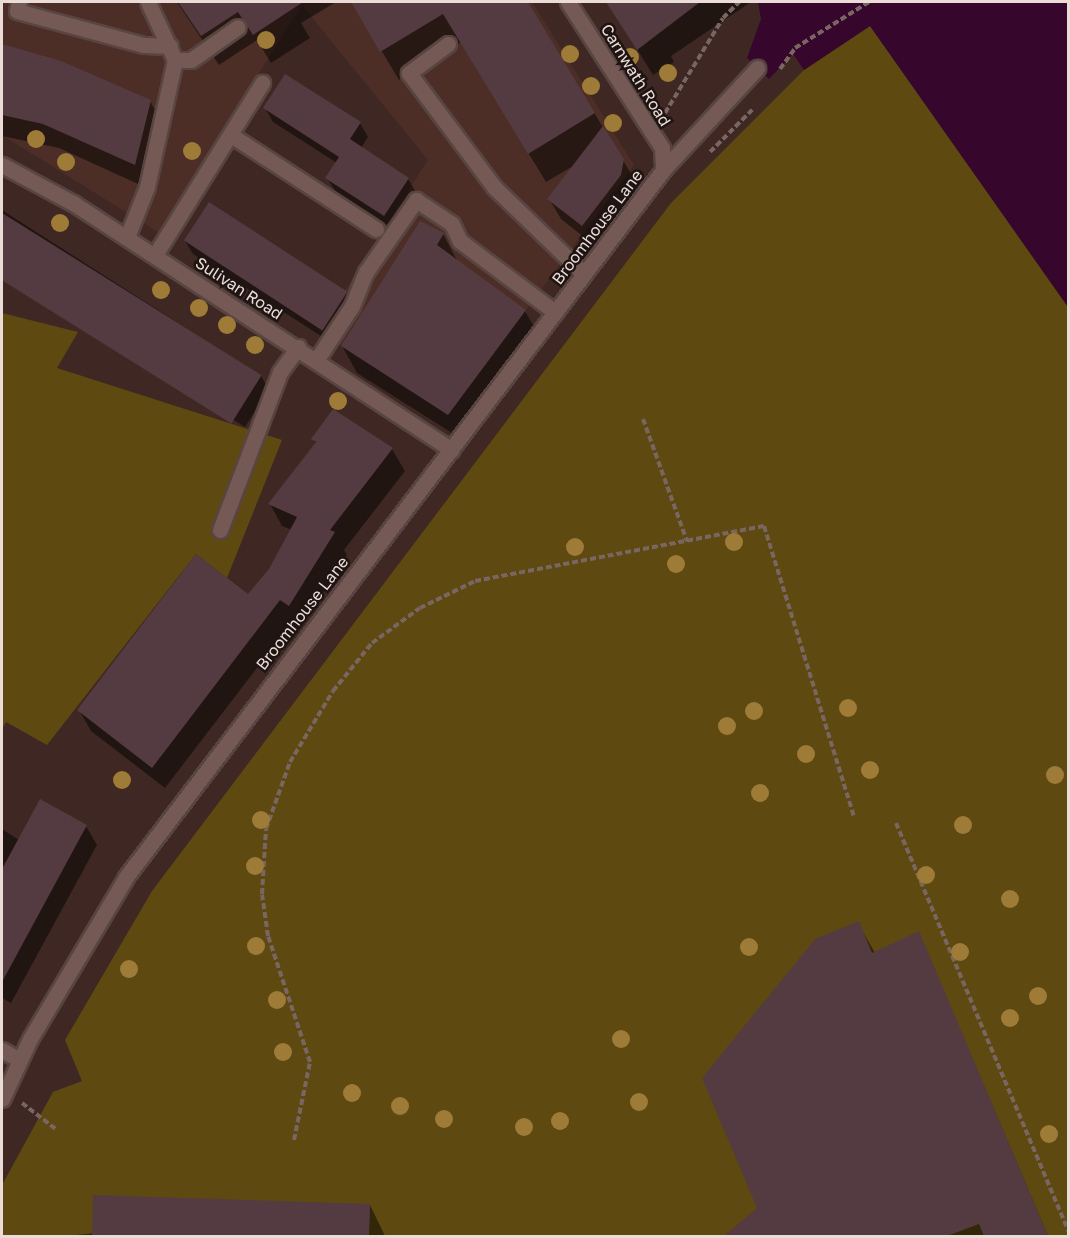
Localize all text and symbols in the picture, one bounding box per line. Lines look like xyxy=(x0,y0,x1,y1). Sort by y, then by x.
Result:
street label: Carnwath Road xyxy=(597,20,675,130)
street label: Broomhouse Lane xyxy=(548,166,646,288)
street label: Sulivan Road xyxy=(192,253,286,323)
street label: Broomhouse Lane xyxy=(252,553,352,673)

